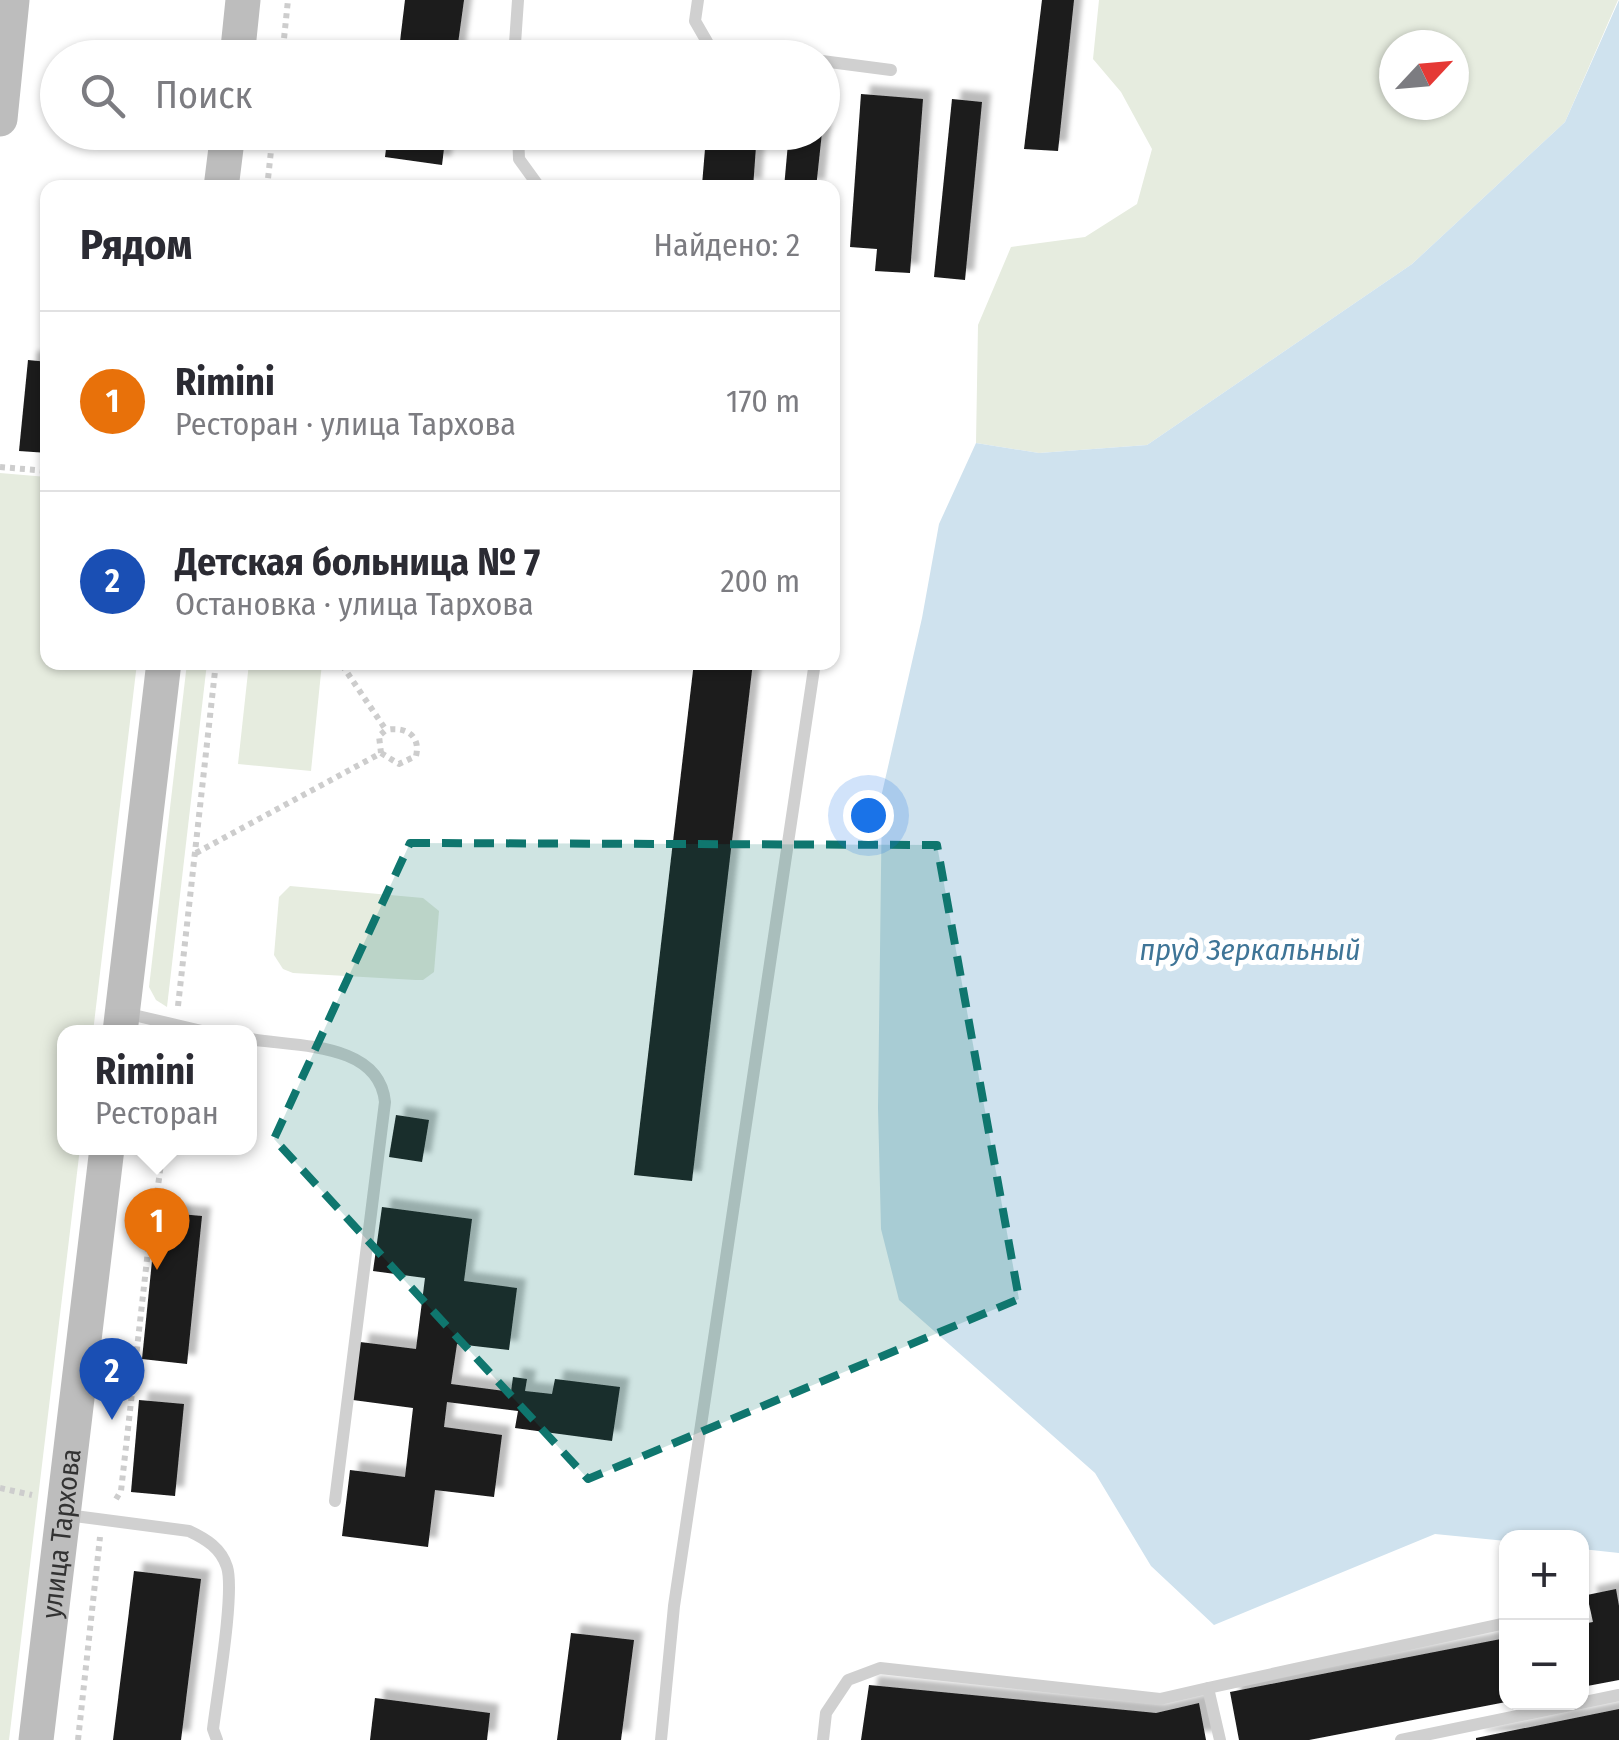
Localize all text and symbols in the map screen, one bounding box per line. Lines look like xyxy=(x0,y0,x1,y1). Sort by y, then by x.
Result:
north arrow xyxy=(1379,30,1469,120)
search box xyxy=(40,40,840,150)
icon: search xyxy=(75,68,130,123)
text: Поиск xyxy=(155,72,252,118)
text: Рядом xyxy=(80,220,192,270)
text: Найдено: 2 xyxy=(654,226,800,264)
text: Rimini xyxy=(175,359,275,405)
text: 1 xyxy=(106,382,119,420)
text: 170 m xyxy=(726,382,800,420)
text: Ресторан · улица Тархова xyxy=(175,405,516,443)
text: Детская больница № 7 xyxy=(175,539,540,585)
text: 2 xyxy=(105,562,120,600)
text: 200 m xyxy=(720,562,800,600)
text: Остановка · улица Тархова xyxy=(175,585,534,623)
your location xyxy=(843,790,894,841)
water label: пруд Зеркальный xyxy=(1139,932,1361,968)
popup xyxy=(57,1025,257,1155)
text: Rimini xyxy=(95,1048,195,1094)
text: Ресторан xyxy=(95,1094,219,1132)
pin: 1 xyxy=(124,1188,190,1270)
pin: 2 xyxy=(80,1338,144,1420)
street label: улица Тархова xyxy=(35,1447,88,1620)
map controls xyxy=(1499,1530,1589,1710)
button: + xyxy=(1499,1530,1589,1620)
button: − xyxy=(1499,1620,1589,1710)

